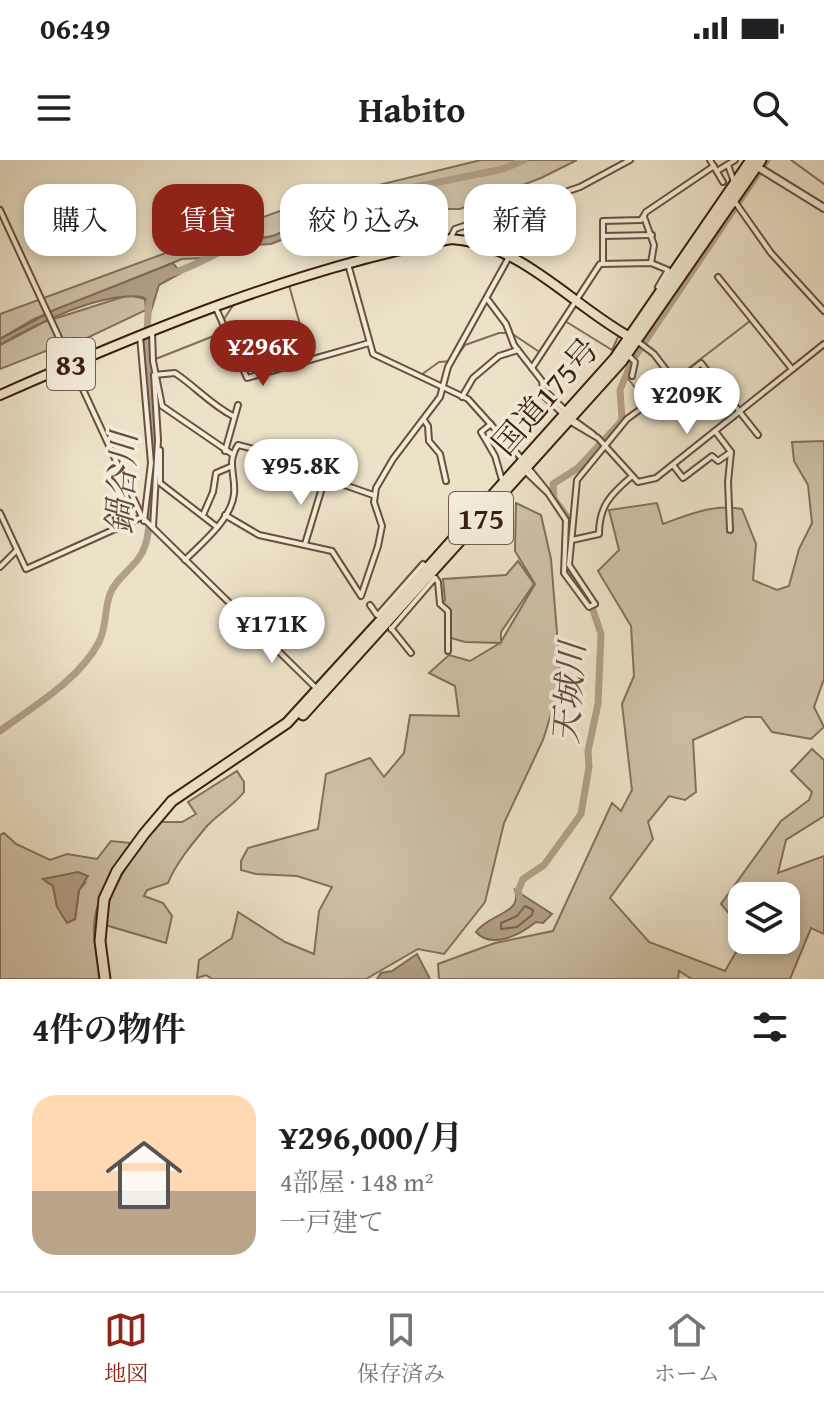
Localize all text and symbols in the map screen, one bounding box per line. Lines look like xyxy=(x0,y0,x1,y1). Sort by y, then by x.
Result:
text: 06:49 xyxy=(40,6,111,50)
text: Habito xyxy=(358,82,466,135)
icon: menu xyxy=(32,86,76,130)
icon: search xyxy=(748,86,792,130)
chip: 購入 xyxy=(24,184,136,256)
chip: 賃貸 xyxy=(152,184,264,256)
chip: 絞り込み xyxy=(280,184,448,256)
chip: 新着 xyxy=(464,184,576,256)
pin: ¥296K xyxy=(207,320,319,388)
text: ¥296K xyxy=(228,326,298,365)
street label: 国道175号 xyxy=(481,327,609,465)
road number: 83 xyxy=(47,338,95,390)
pin: ¥209K xyxy=(631,368,743,436)
text: ¥209K xyxy=(652,374,722,413)
water label: 鍋谷川 xyxy=(94,427,148,535)
pin: ¥95.8K xyxy=(236,439,366,507)
text: ¥95.8K xyxy=(262,445,340,484)
road number: 175 xyxy=(449,492,513,544)
pin: ¥171K xyxy=(216,597,328,665)
text: ¥171K xyxy=(237,603,307,642)
water label: 天城川 xyxy=(540,636,596,746)
map controls xyxy=(728,882,800,954)
button: layers xyxy=(728,882,800,954)
text: 4件の物件 xyxy=(32,1004,186,1053)
icon: filters xyxy=(748,1005,792,1049)
text: ¥296,000/月 xyxy=(280,1112,463,1161)
icon: home xyxy=(96,1127,192,1223)
text: 4部屋 · 148 m² xyxy=(280,1162,434,1201)
text: 一戸建て xyxy=(280,1202,384,1241)
tab: 地図 xyxy=(104,1308,148,1389)
tab: 保存済み xyxy=(357,1308,445,1389)
tab: ホーム xyxy=(654,1308,720,1389)

